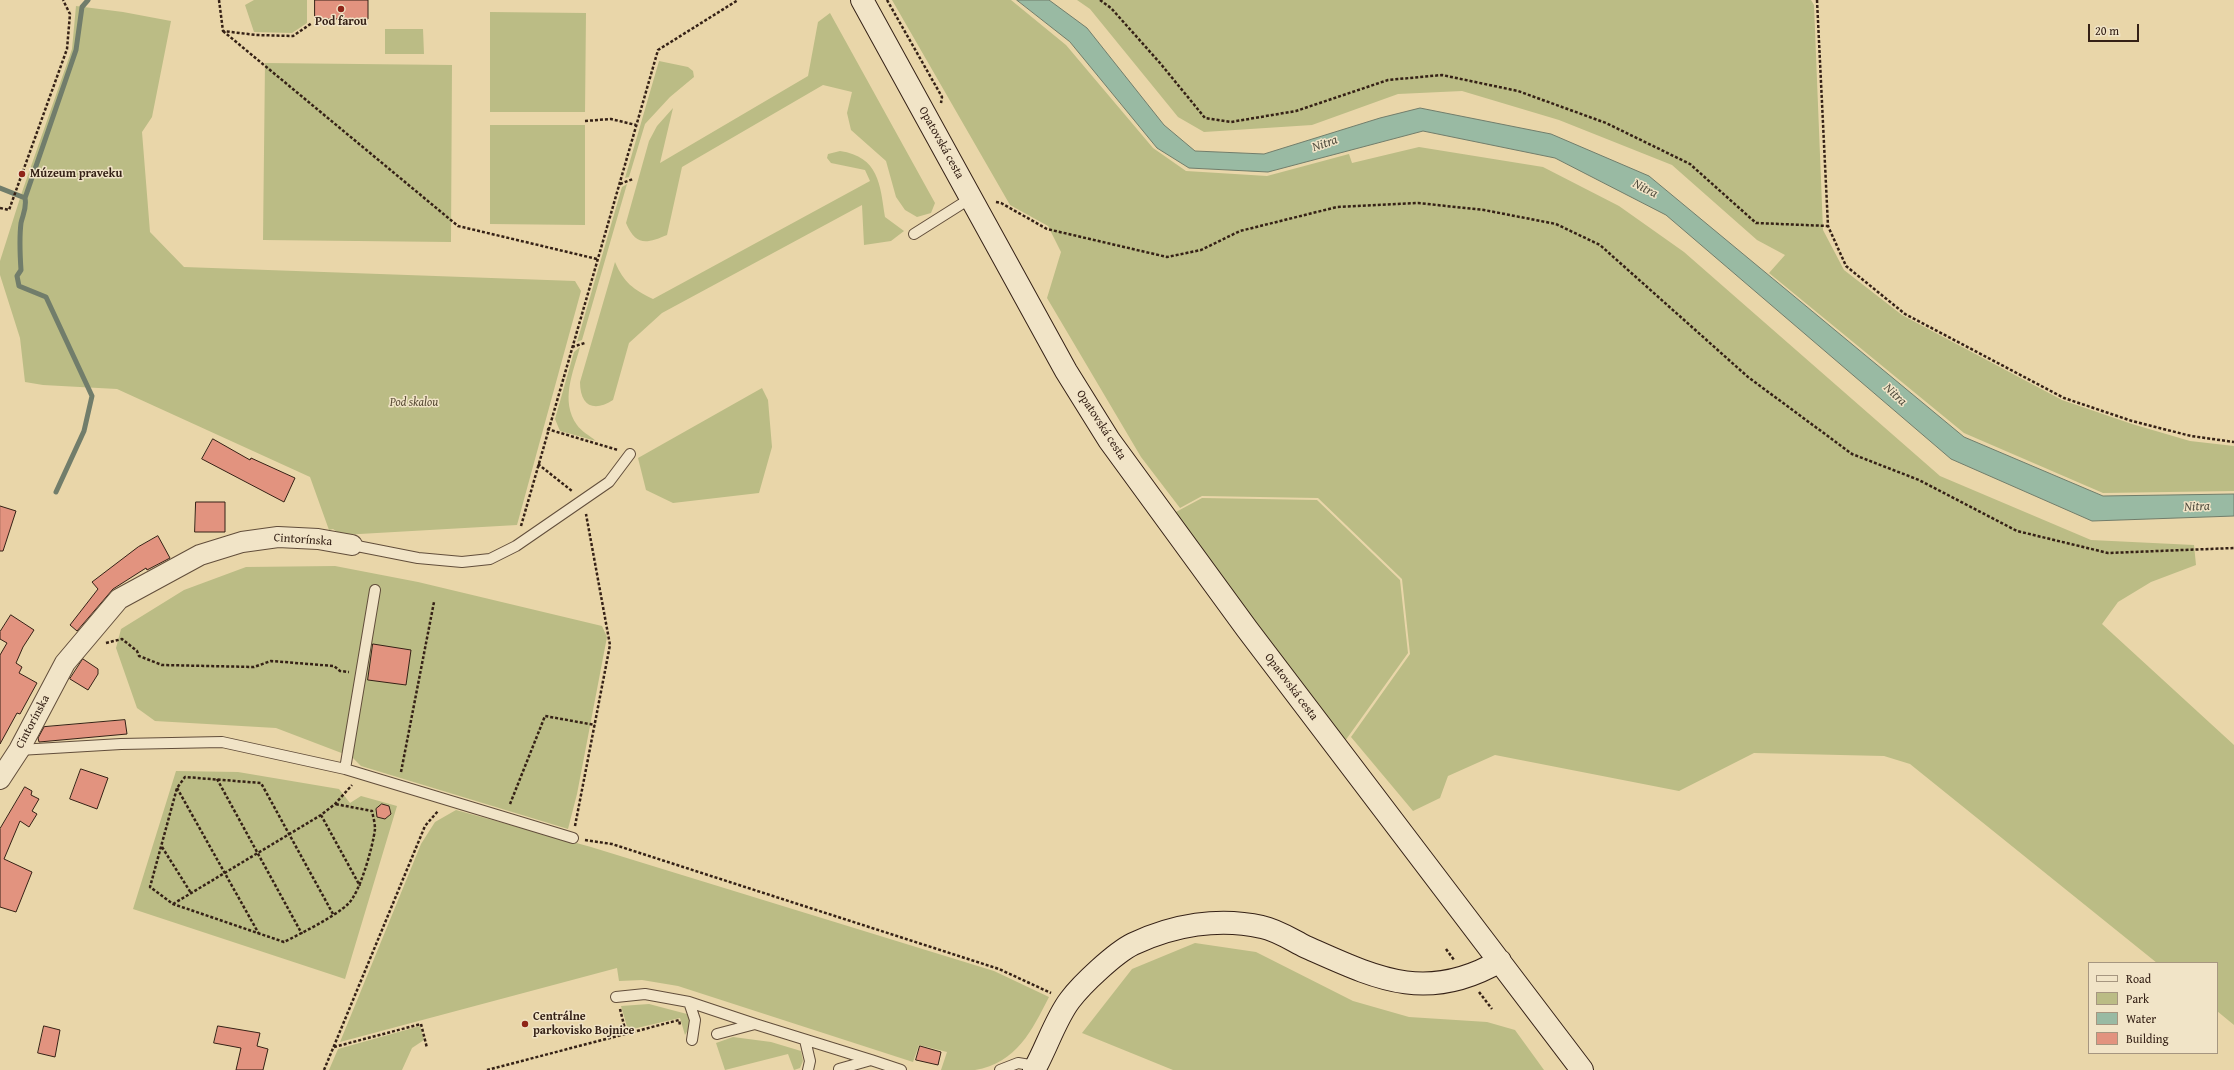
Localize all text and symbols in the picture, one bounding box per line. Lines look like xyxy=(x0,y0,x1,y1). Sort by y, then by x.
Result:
marker: Pod farou xyxy=(336,4,346,14)
place label: Pod farou xyxy=(315,15,367,29)
scale bar xyxy=(2090,16,2141,42)
text: 20 m xyxy=(2095,22,2119,39)
street label: Opatovská cesta xyxy=(915,104,967,182)
water label: Nitra xyxy=(1310,132,1340,156)
place label: Múzeum praveku xyxy=(30,167,122,181)
marker: Múzeum praveku xyxy=(17,169,27,179)
water label: Nitra xyxy=(1630,176,1660,202)
water label: Nitra xyxy=(1880,380,1910,410)
street label: Opatovská cesta xyxy=(1073,387,1129,463)
park label: Pod skalou xyxy=(390,396,438,410)
water label: Nitra xyxy=(2184,499,2210,515)
street label: Cintorínska xyxy=(273,531,333,549)
street label: Opatovská cesta xyxy=(1261,651,1321,723)
street label: Cintorínska xyxy=(13,693,53,751)
legend xyxy=(2088,962,2218,1054)
text: Road xyxy=(2126,970,2151,987)
text: Park xyxy=(2126,990,2149,1007)
place label: Centrálne parkovisko Bojnice xyxy=(533,1010,634,1038)
text: Water xyxy=(2126,1010,2156,1027)
marker: Centrálne parkovisko Bojnice xyxy=(520,1019,530,1029)
text: Building xyxy=(2126,1030,2169,1047)

